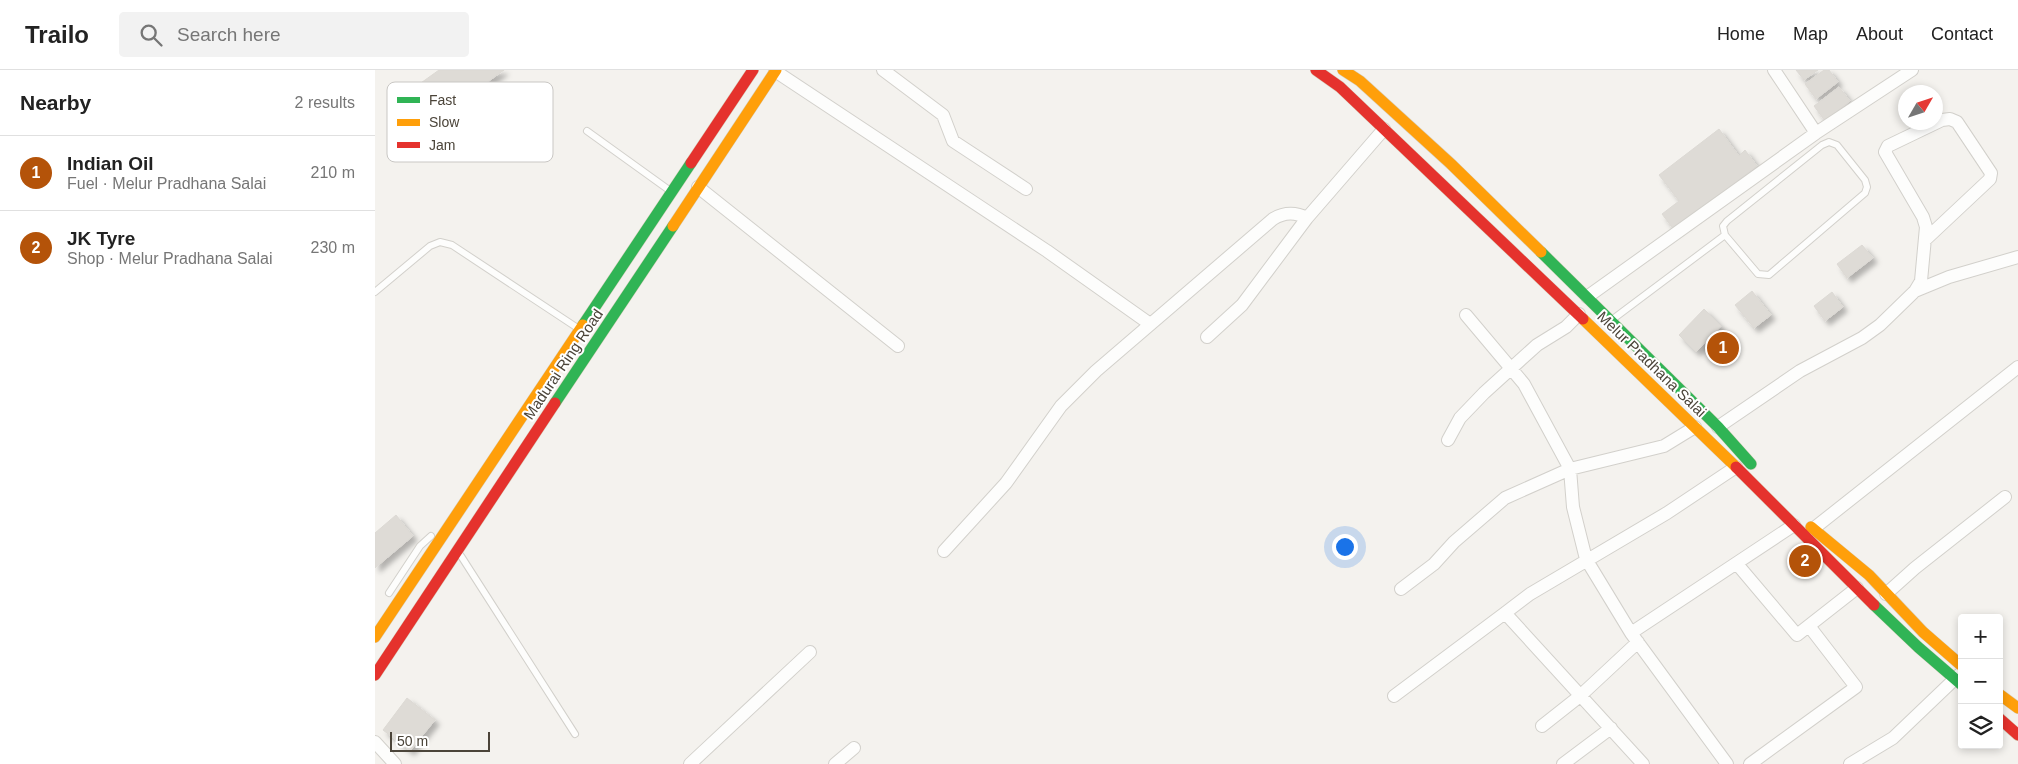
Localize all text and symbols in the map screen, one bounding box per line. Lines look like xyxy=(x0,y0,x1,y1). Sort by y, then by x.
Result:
search box xyxy=(119,12,469,57)
text: Trailo xyxy=(25,21,89,48)
icon: search xyxy=(137,21,165,49)
text: Search here xyxy=(177,24,281,45)
text: Home xyxy=(1717,24,1765,44)
text: Map xyxy=(1793,24,1828,44)
text: About xyxy=(1856,24,1903,44)
text: Contact xyxy=(1931,24,1993,44)
legend xyxy=(387,82,553,162)
north arrow xyxy=(1898,85,1943,130)
text: Nearby xyxy=(20,91,91,114)
text: Fast xyxy=(429,92,456,108)
text: 2 results xyxy=(295,94,355,111)
text: Slow xyxy=(429,114,460,130)
text: Jam xyxy=(429,137,455,153)
text: Indian Oil xyxy=(67,153,154,174)
text: 1 xyxy=(32,164,40,181)
text: 210 m xyxy=(311,164,355,181)
text: Fuel · Melur Pradhana Salai xyxy=(67,175,266,192)
text: JK Tyre xyxy=(67,228,135,249)
text: 2 xyxy=(32,239,40,256)
text: 230 m xyxy=(311,239,355,256)
text: Shop · Melur Pradhana Salai xyxy=(67,250,272,267)
street label: Madurai Ring Road xyxy=(520,306,606,422)
street label: Melur Pradhana Salai xyxy=(1594,308,1710,420)
pin: 1 xyxy=(1707,329,1739,367)
your location xyxy=(1332,534,1358,560)
pin: 2 xyxy=(1789,542,1821,580)
map controls xyxy=(1958,614,2003,749)
button: + xyxy=(1958,614,2003,659)
button: − xyxy=(1958,659,2003,704)
button: layers xyxy=(1958,704,2003,749)
scale bar xyxy=(390,729,490,752)
text: 50 m xyxy=(397,733,428,749)

